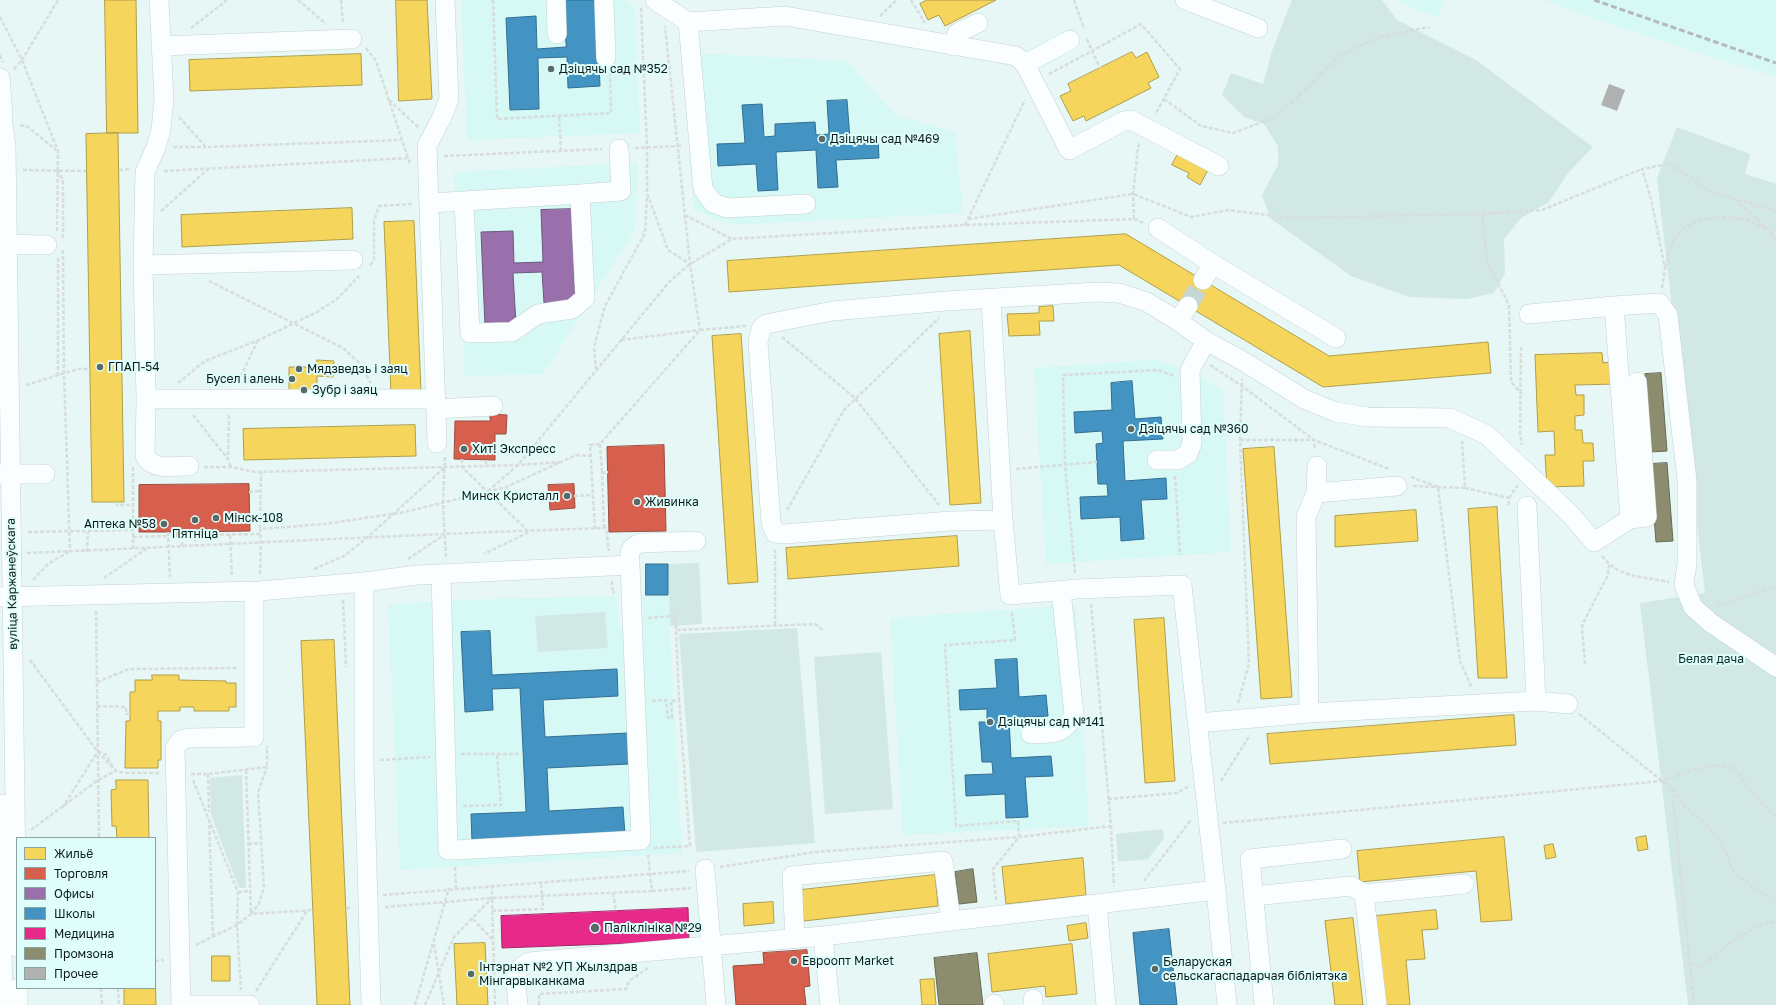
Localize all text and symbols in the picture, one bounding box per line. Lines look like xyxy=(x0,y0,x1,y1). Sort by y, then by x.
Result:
place label: Дзіцячы сад №352 xyxy=(559,62,668,76)
marker: Дзіцячы сад №352 xyxy=(546,64,556,74)
place label: Дзіцячы сад №469 xyxy=(830,132,940,146)
marker: Дзіцячы сад №469 xyxy=(817,134,827,144)
place label: ГПАП-54 xyxy=(108,360,160,374)
marker: ГПАП-54 xyxy=(95,362,105,372)
place label: Мядзведзь і заяц xyxy=(307,362,408,376)
marker: Мядзведзь і заяц xyxy=(294,364,304,374)
place label: Бусел і алень xyxy=(206,372,284,386)
marker: Бусел і алень xyxy=(287,374,297,384)
place label: Зубр і заяц xyxy=(312,383,377,397)
marker: Зубр і заяц xyxy=(299,385,309,395)
place label: Дзіцячы сад №360 xyxy=(1139,422,1248,436)
marker: Дзіцячы сад №360 xyxy=(1126,424,1136,434)
place label: Хит! Экспресс xyxy=(472,442,556,456)
marker: Хит! Экспресс xyxy=(459,444,469,454)
place label: Минск Кристалл xyxy=(462,489,559,503)
marker: Минск Кристалл xyxy=(562,491,572,501)
place label: Живинка xyxy=(645,495,699,509)
marker: Живинка xyxy=(632,497,642,507)
place label: Мінск-108 xyxy=(224,511,283,525)
marker: Мінск-108 xyxy=(211,513,221,523)
marker: Пятніца xyxy=(190,515,200,525)
place label: Аптека №58 xyxy=(84,517,156,531)
street label: вуліца Каржанеўскага xyxy=(4,518,20,650)
marker: Аптека №58 xyxy=(159,519,169,529)
place label: Пятніца xyxy=(172,527,218,541)
park label: Белая дача xyxy=(1678,652,1744,666)
place label: Дзіцячы сад №141 xyxy=(998,715,1105,729)
marker: Дзіцячы сад №141 xyxy=(985,717,995,727)
legend xyxy=(16,837,156,989)
text: Жильё xyxy=(54,846,93,861)
text: Торговля xyxy=(54,866,108,881)
text: Офисы xyxy=(54,886,94,901)
text: Школы xyxy=(54,906,95,921)
place label: Паліклініка №29 xyxy=(604,921,702,935)
marker: Паліклініка №29 xyxy=(589,922,601,934)
text: Медицина xyxy=(54,926,115,941)
text: Промзона xyxy=(54,946,114,961)
place label: Евроопт Market xyxy=(802,954,894,968)
place label: Беларуская сельскагаспадарчая бібліятэка xyxy=(1163,955,1348,983)
marker: Евроопт Market xyxy=(789,956,799,966)
place label: Інтэрнат №2 УП Жылздрав Мінгарвыканкама xyxy=(479,960,638,988)
marker: Беларуская сельскагаспадарчая бібліятэка xyxy=(1150,964,1160,974)
text: Прочее xyxy=(54,966,98,981)
marker: Інтэрнат №2 УП Жылздрав Мінгарвыканкама xyxy=(466,969,476,979)

